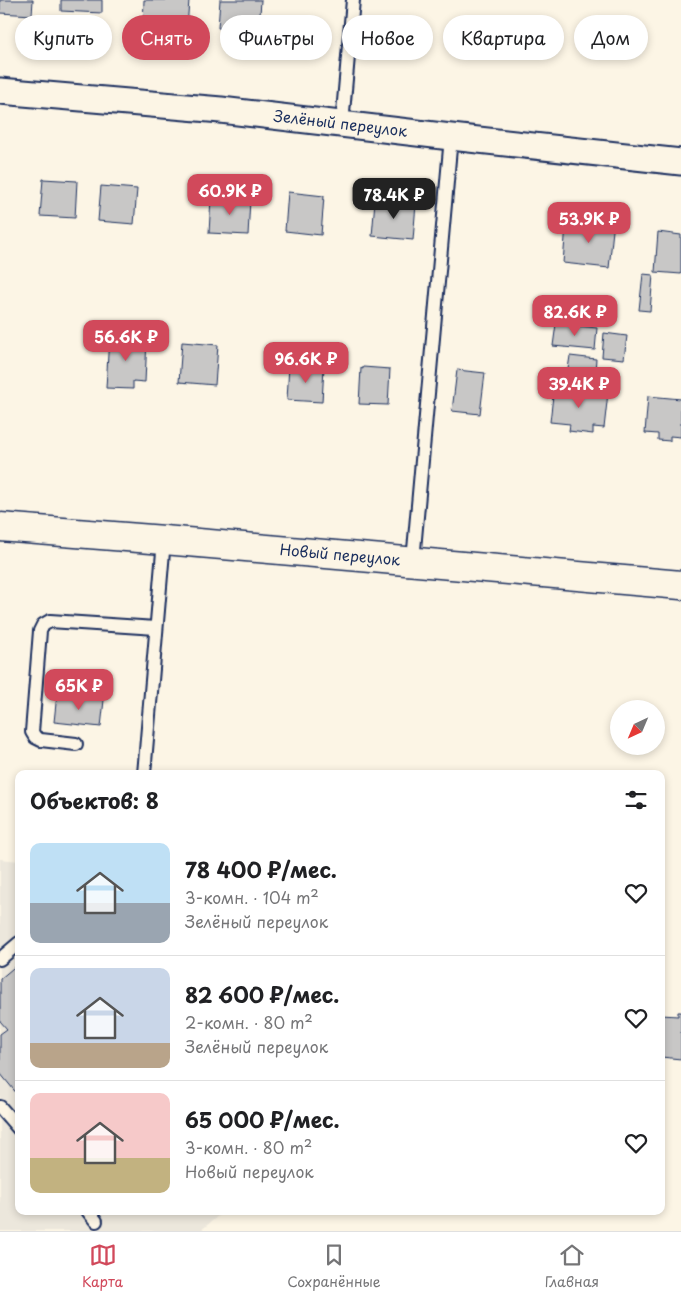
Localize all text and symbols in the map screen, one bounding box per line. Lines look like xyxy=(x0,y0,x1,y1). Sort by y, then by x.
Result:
chip: Купить xyxy=(15,15,112,60)
chip: Снять xyxy=(122,15,210,60)
chip: Фильтры xyxy=(220,15,332,60)
chip: Новое xyxy=(342,15,433,60)
chip: Квартира xyxy=(443,15,564,60)
chip: Дом xyxy=(574,15,648,60)
street label: Зелёный переулок xyxy=(272,103,409,142)
pin: 60.9K ₽ xyxy=(184,174,276,216)
text: 60.9K ₽ xyxy=(198,178,262,202)
pin: 78.4K ₽ xyxy=(348,178,440,220)
text: 78.4K ₽ xyxy=(364,182,424,206)
pin: 53.9K ₽ xyxy=(543,202,635,244)
text: 53.9K ₽ xyxy=(558,206,620,230)
pin: 82.6K ₽ xyxy=(529,294,621,337)
text: 82.6K ₽ xyxy=(543,299,607,323)
pin: 56.6K ₽ xyxy=(80,320,172,362)
text: 56.6K ₽ xyxy=(94,324,158,348)
pin: 96.6K ₽ xyxy=(260,342,352,384)
text: 96.6K ₽ xyxy=(274,346,338,370)
pin: 39.4K ₽ xyxy=(533,366,625,409)
text: 39.4K ₽ xyxy=(548,371,610,395)
street label: Новый переулок xyxy=(279,537,401,571)
pin: 65K ₽ xyxy=(44,668,114,711)
text: 65K ₽ xyxy=(55,673,103,697)
north arrow xyxy=(610,700,665,755)
map controls xyxy=(610,700,665,755)
text: Объектов: 8 xyxy=(30,784,159,816)
icon: filters xyxy=(622,786,650,814)
text: 78 400 ₽/мес. xyxy=(185,853,337,885)
icon: home xyxy=(70,863,130,923)
icon: heart xyxy=(622,879,650,907)
text: 3-комн. · 104 m² xyxy=(185,885,319,909)
text: Зелёный переулок xyxy=(185,909,328,933)
text: 82 600 ₽/мес. xyxy=(185,978,339,1010)
icon: home xyxy=(70,988,130,1048)
icon: heart xyxy=(622,1004,650,1032)
text: 2-комн. · 80 m² xyxy=(185,1010,313,1034)
text: Зелёный переулок xyxy=(185,1034,328,1058)
text: 65 000 ₽/мес. xyxy=(185,1103,339,1135)
icon: home xyxy=(70,1113,130,1173)
icon: heart xyxy=(622,1129,650,1157)
text: 3-комн. · 80 m² xyxy=(185,1135,312,1159)
text: Новый переулок xyxy=(185,1159,314,1183)
tab: Карта xyxy=(82,1241,123,1292)
tab: Сохранённые xyxy=(287,1241,381,1292)
tab: Главная xyxy=(545,1241,599,1292)

